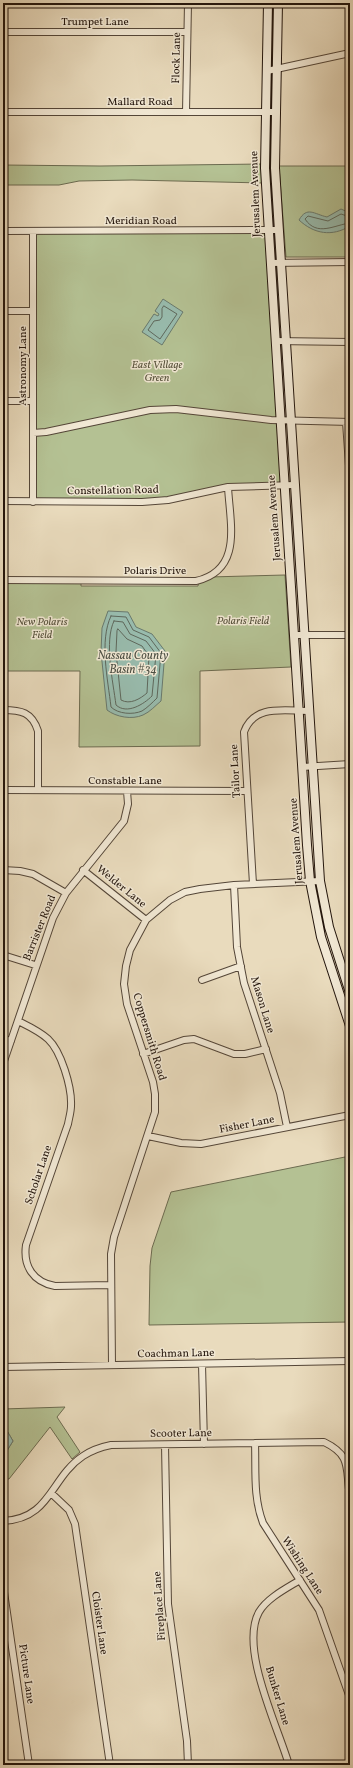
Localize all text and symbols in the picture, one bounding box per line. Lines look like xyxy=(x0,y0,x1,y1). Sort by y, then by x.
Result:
street label: Trumpet Lane xyxy=(61,15,129,30)
street label: Flock Lane xyxy=(169,32,185,84)
street label: Mallard Road xyxy=(107,95,173,110)
street label: Jerusalem Avenue xyxy=(247,151,265,237)
street label: Meridian Road xyxy=(105,214,177,229)
street label: Astronomy Lane xyxy=(16,326,31,406)
park label: East Village Green xyxy=(132,358,182,386)
street label: Jerusalem Avenue xyxy=(265,474,285,562)
street label: Constellation Road xyxy=(67,483,159,499)
street label: Polaris Drive xyxy=(124,564,186,579)
park label: Polaris Field xyxy=(217,614,270,629)
park label: New Polaris Field xyxy=(17,615,67,643)
water label: Nassau County Basin #34 xyxy=(98,648,169,678)
street label: Tailor Lane xyxy=(227,744,245,798)
street label: Constable Lane xyxy=(88,774,162,789)
street label: Jerusalem Avenue xyxy=(287,797,307,885)
street label: Welder Lane xyxy=(93,862,149,912)
street label: Barrister Road xyxy=(20,893,60,963)
street label: Mason Lane xyxy=(246,975,278,1035)
street label: Coppersmith Road xyxy=(129,991,169,1083)
street label: Fisher Lane xyxy=(218,1112,276,1138)
street label: Scholar Lane xyxy=(22,1143,56,1207)
street label: Coachman Lane xyxy=(137,1346,215,1362)
street label: Scooter Lane xyxy=(150,1426,212,1442)
street label: Wishing Lane xyxy=(278,1534,326,1598)
street label: Fireplace Lane xyxy=(150,1571,170,1641)
street label: Cloister Lane xyxy=(87,1590,111,1656)
street label: Picture Lane xyxy=(14,1643,38,1705)
street label: Bunker Lane xyxy=(261,1665,293,1727)

